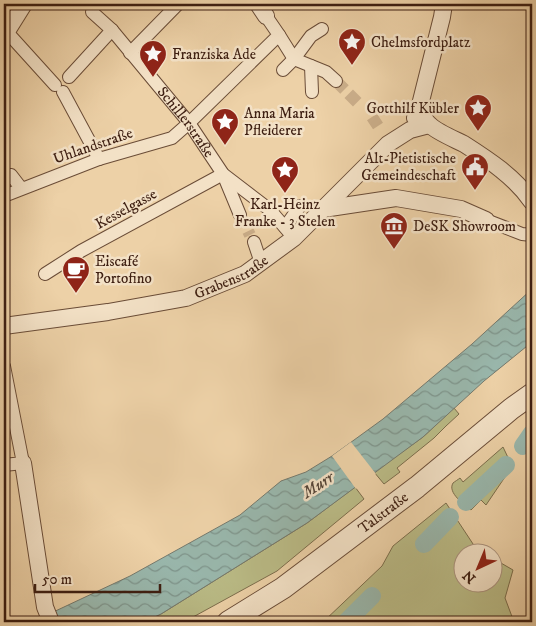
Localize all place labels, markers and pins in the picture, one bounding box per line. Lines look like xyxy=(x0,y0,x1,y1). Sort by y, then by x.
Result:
place icon: Chelmsfordplatz xyxy=(337,27,367,66)
place label: Chelmsfordplatz xyxy=(371,33,471,52)
place icon: Franziska Ade xyxy=(138,39,168,78)
place label: Franziska Ade xyxy=(172,45,256,64)
place icon: Gotthilf Kübler xyxy=(463,93,493,132)
place label: Gotthilf Kübler xyxy=(367,99,459,118)
place label: Anna Maria Pfleiderer xyxy=(244,104,315,140)
place icon: Anna Maria Pfleiderer xyxy=(210,107,240,146)
place label: Alt-Pietistische Gemeindeschaft xyxy=(361,149,456,185)
public building icon: Alt-Pietistische Gemeindeschaft xyxy=(460,152,490,191)
place icon: Karl-Heinz Franke - 3 Stelen xyxy=(270,155,300,194)
place label: Karl-Heinz Franke - 3 Stelen xyxy=(235,195,335,231)
museum icon: DeSK Showroom xyxy=(379,211,409,250)
place label: DeSK Showroom xyxy=(413,217,516,236)
place label: Eiscafé Portofino xyxy=(95,252,152,288)
cafe icon: Eiscafé Portofino xyxy=(61,255,91,294)

